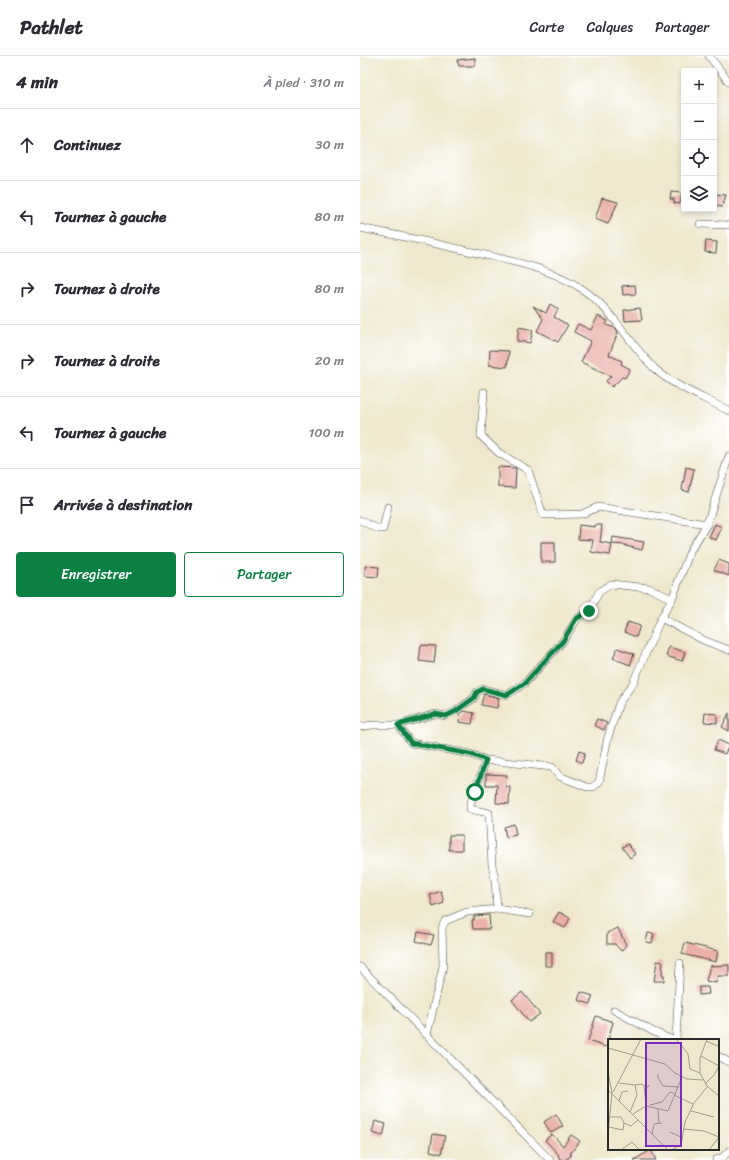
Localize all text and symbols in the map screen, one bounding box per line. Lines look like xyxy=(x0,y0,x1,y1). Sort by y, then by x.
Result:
text: Pathlet xyxy=(20,11,83,44)
text: Carte xyxy=(530,15,564,40)
text: Calques xyxy=(586,15,633,40)
text: Partager xyxy=(655,15,709,40)
text: 4 min xyxy=(16,67,58,97)
map controls xyxy=(681,68,717,212)
button: + xyxy=(681,68,717,104)
text: À pied · 310 m xyxy=(264,71,344,94)
button: − xyxy=(681,104,717,140)
text: Continuez xyxy=(54,132,121,158)
text: 30 m xyxy=(315,133,344,156)
icon: ahead xyxy=(16,134,38,156)
button: locate xyxy=(681,140,717,176)
button: layers xyxy=(681,176,717,212)
text: Tournez à gauche xyxy=(54,204,166,230)
text: 80 m xyxy=(315,205,344,228)
icon: left xyxy=(16,206,38,228)
text: Tournez à droite xyxy=(54,276,160,302)
text: 80 m xyxy=(315,277,344,300)
icon: right xyxy=(16,278,38,300)
text: Tournez à droite xyxy=(54,348,160,374)
text: 20 m xyxy=(315,349,344,372)
icon: right xyxy=(16,350,38,372)
text: Tournez à gauche xyxy=(54,420,166,446)
text: 100 m xyxy=(309,421,344,444)
icon: left xyxy=(16,422,38,444)
text: Arrivée à destination xyxy=(54,492,192,518)
icon: arrive xyxy=(16,494,38,516)
button: Enregistrer xyxy=(16,552,176,597)
button: Partager xyxy=(184,552,344,597)
route end xyxy=(580,602,598,620)
route start xyxy=(466,783,484,801)
inset map xyxy=(608,1039,719,1150)

